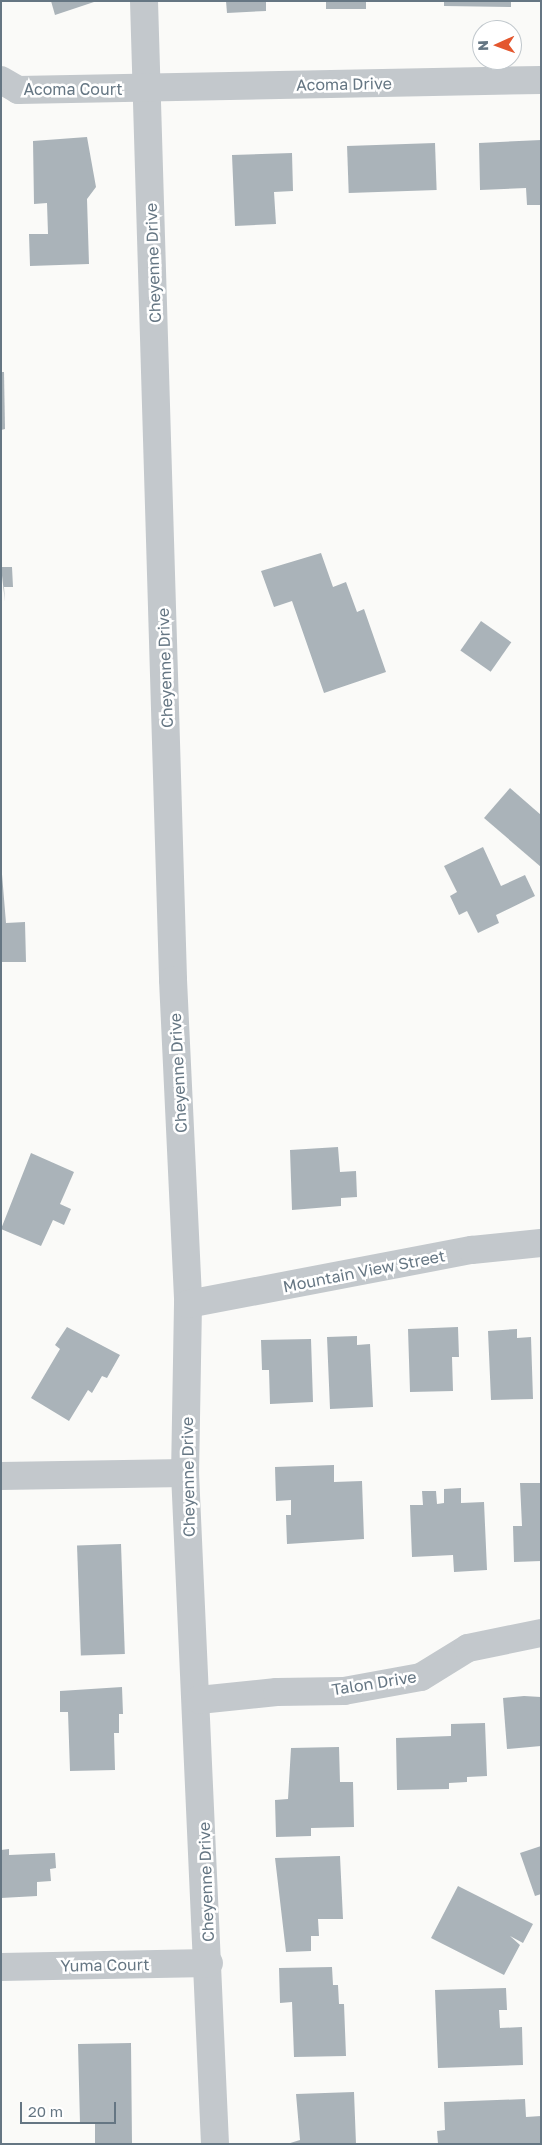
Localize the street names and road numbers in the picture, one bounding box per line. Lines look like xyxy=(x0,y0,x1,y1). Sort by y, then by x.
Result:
street label: Acoma Drive xyxy=(296,74,392,94)
street label: Acoma Court xyxy=(23,79,123,99)
street label: Cheyenne Drive xyxy=(141,203,165,323)
street label: Cheyenne Drive xyxy=(153,608,177,728)
street label: Cheyenne Drive xyxy=(165,1012,191,1134)
street label: Mountain View Street xyxy=(281,1246,447,1296)
street label: Cheyenne Drive xyxy=(177,1417,199,1537)
street label: Talon Drive xyxy=(330,1667,418,1699)
street label: Cheyenne Drive xyxy=(194,1822,218,1942)
street label: Yuma Court xyxy=(60,1955,150,1975)

